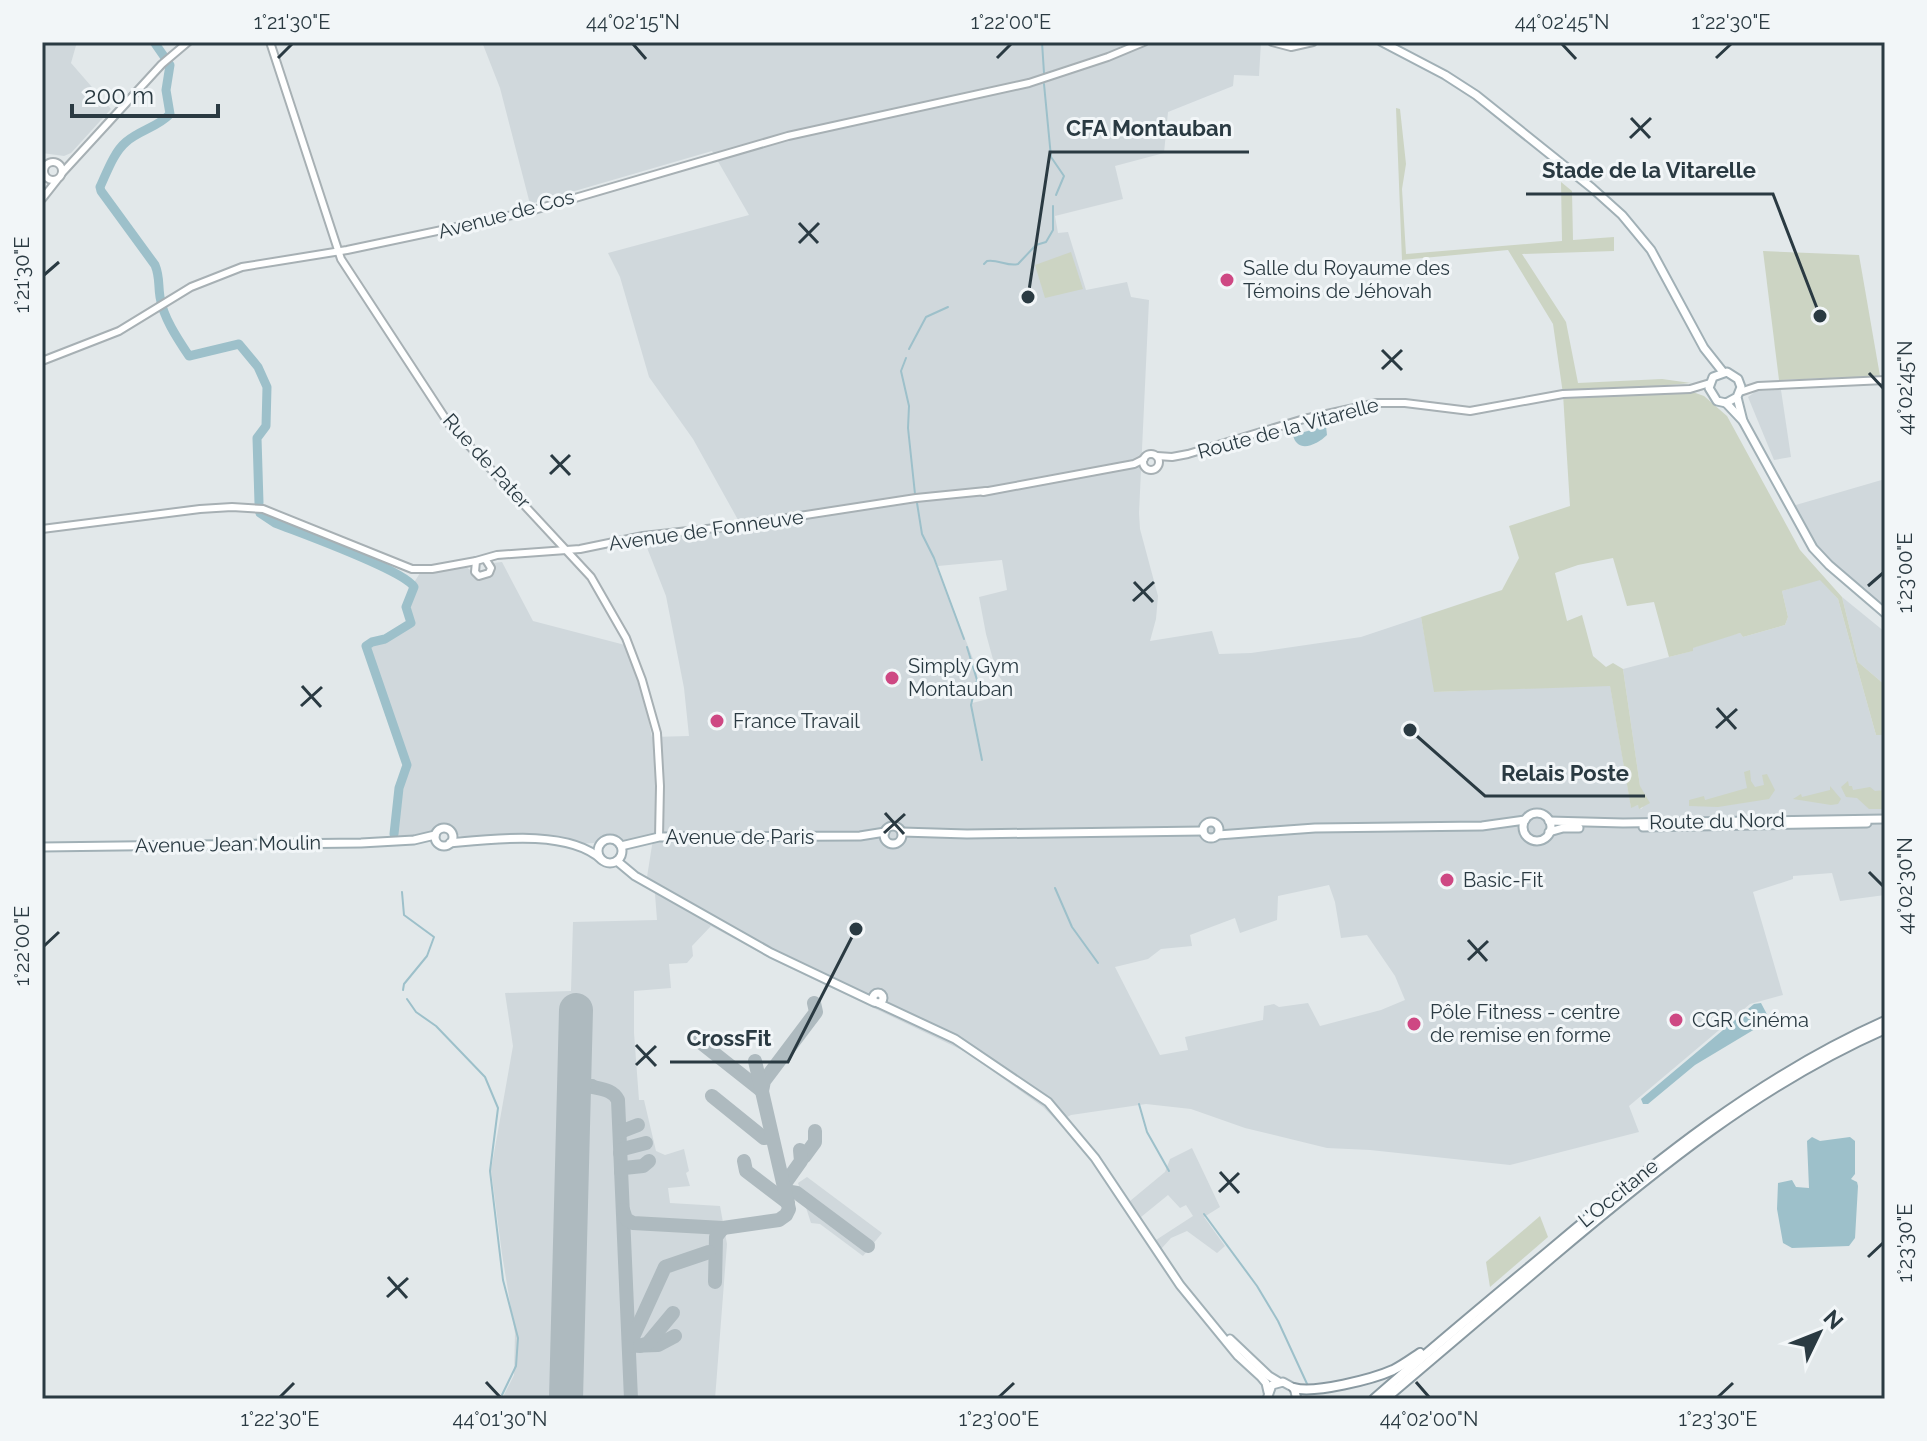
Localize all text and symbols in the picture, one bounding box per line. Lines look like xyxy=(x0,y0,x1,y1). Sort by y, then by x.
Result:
text: 1°21'30"E xyxy=(254,10,330,34)
text: 44°02'15"N xyxy=(586,10,680,34)
text: 1°22'00"E xyxy=(971,10,1051,34)
text: 44°02'45"N xyxy=(1515,10,1609,34)
text: 1°22'30"E xyxy=(1692,10,1770,34)
scale bar xyxy=(72,68,218,118)
text: 200 m xyxy=(84,81,154,110)
callout: CFA Montauban xyxy=(1050,106,1249,152)
text: CFA Montauban xyxy=(1066,115,1232,141)
callout: Stade de la Vitarelle xyxy=(1526,148,1773,194)
text: Stade de la Vitarelle xyxy=(1542,157,1756,183)
street label: Avenue de Cos xyxy=(435,184,577,244)
text: 1°21'30"E xyxy=(10,237,34,313)
place label: Salle du Royaume des Témoins de Jéhovah xyxy=(1243,256,1450,303)
marker: Salle du Royaume des Témoins de Jéhovah xyxy=(1218,271,1236,289)
text: 44°02'45"N xyxy=(1893,341,1917,435)
street label: Route de la Vitarelle xyxy=(1195,392,1381,464)
street label: Rue de Pater xyxy=(438,409,536,513)
street label: Avenue de Fonneuve xyxy=(607,504,805,556)
text: 1°23'00"E xyxy=(1893,533,1917,613)
place label: Simply Gym Montauban xyxy=(908,654,1019,701)
marker: Simply Gym Montauban xyxy=(883,669,901,687)
place label: France Travail xyxy=(733,709,860,733)
marker: France Travail xyxy=(708,712,726,730)
callout: Relais Poste xyxy=(1485,750,1645,796)
text: Relais Poste xyxy=(1501,760,1629,786)
street label: Route du Nord xyxy=(1649,808,1785,834)
street label: Avenue de Paris xyxy=(666,825,814,849)
street label: Avenue Jean Moulin xyxy=(135,830,321,858)
text: 44°02'30"N xyxy=(1893,837,1917,935)
place label: Basic-Fit xyxy=(1463,868,1544,892)
marker: Basic-Fit xyxy=(1438,871,1456,889)
text: 1°22'00"E xyxy=(10,906,34,986)
place label: Pôle Fitness - centre de remise en forme xyxy=(1430,1000,1620,1047)
place label: CGR Cinéma xyxy=(1692,1008,1809,1032)
marker: CGR Cinéma xyxy=(1667,1011,1685,1029)
marker: Pôle Fitness - centre de remise en forme xyxy=(1405,1015,1423,1033)
callout: CrossFit xyxy=(670,1016,788,1062)
text: CrossFit xyxy=(686,1025,772,1051)
street label: L'Occitane xyxy=(1573,1153,1663,1232)
text: 1°23'30"E xyxy=(1893,1203,1917,1283)
north arrow xyxy=(1779,1293,1859,1373)
text: N xyxy=(1818,1304,1849,1334)
text: 1°22'30"E xyxy=(241,1407,319,1431)
text: 44°01'30"N xyxy=(453,1407,547,1431)
text: 1°23'00"E xyxy=(959,1407,1039,1431)
text: 44°02'00"N xyxy=(1380,1407,1478,1431)
text: 1°23'30"E xyxy=(1678,1407,1758,1431)

